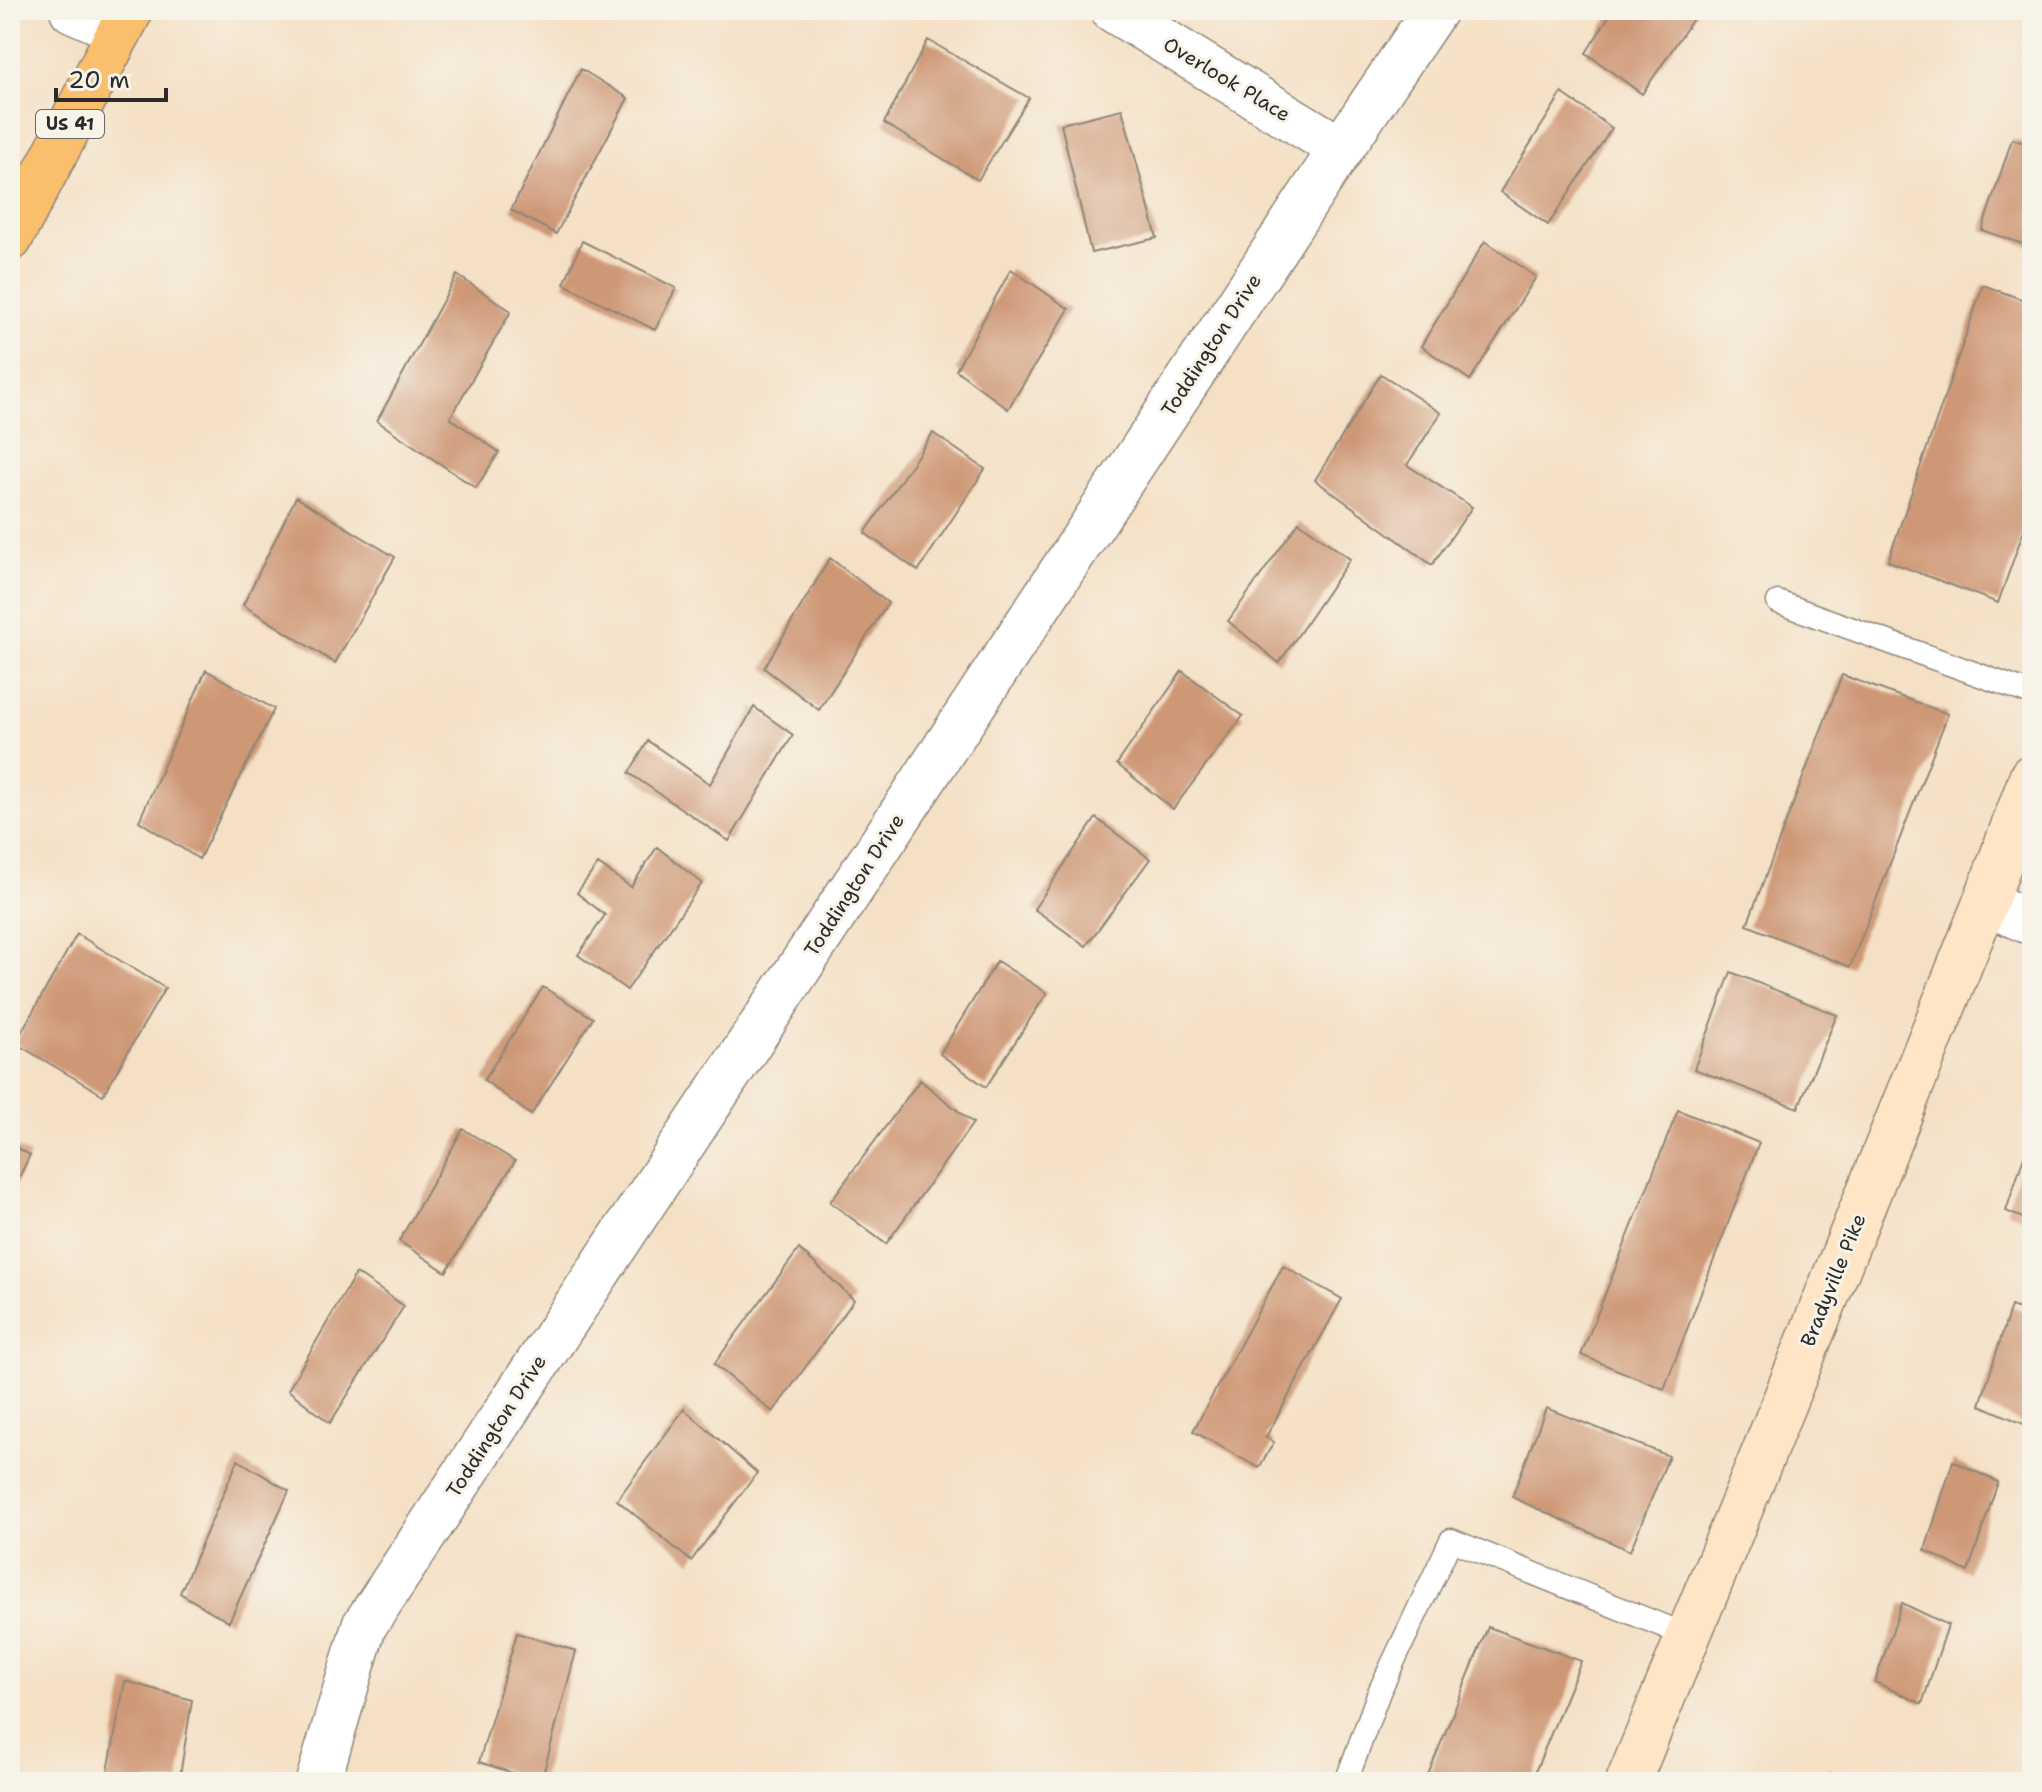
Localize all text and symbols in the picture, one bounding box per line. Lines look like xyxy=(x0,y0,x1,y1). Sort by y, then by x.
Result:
street label: Overlook Place xyxy=(1159,31,1295,127)
scale bar xyxy=(56,52,166,102)
text: 20 m xyxy=(68,64,130,96)
road number: US 41 xyxy=(36,110,104,138)
street label: Toddington Drive xyxy=(1155,269,1267,421)
street label: Toddington Drive xyxy=(798,809,910,961)
street label: Bradyville Pike xyxy=(1795,1210,1871,1350)
street label: Toddington Drive xyxy=(440,1350,552,1502)

